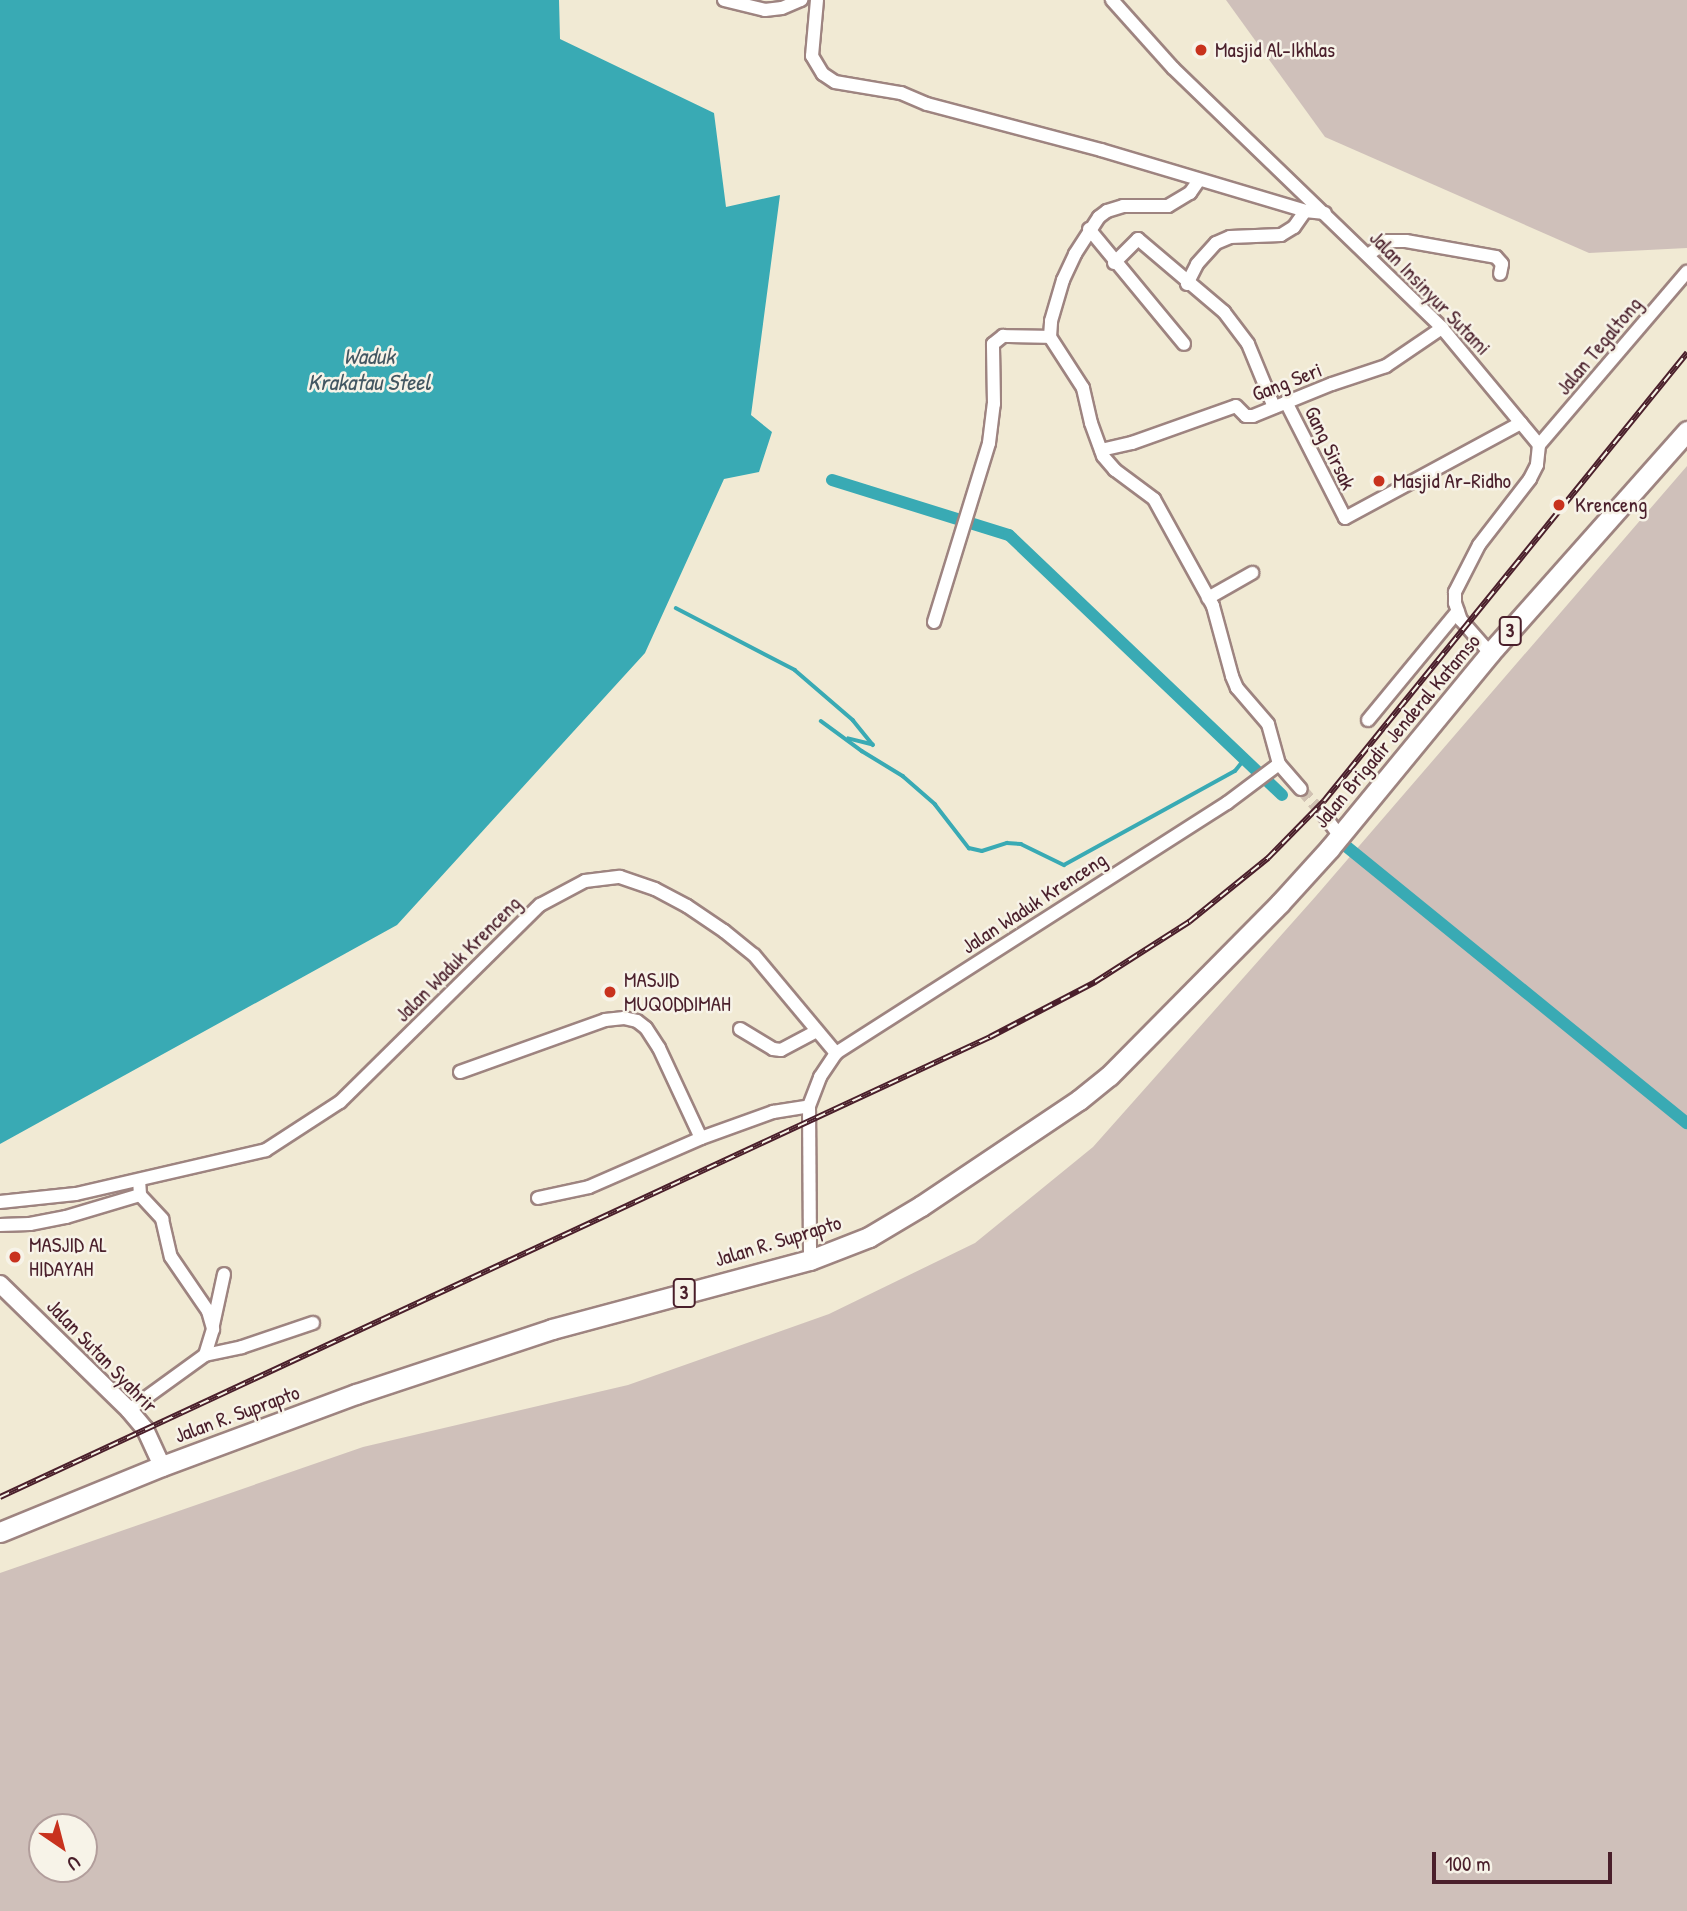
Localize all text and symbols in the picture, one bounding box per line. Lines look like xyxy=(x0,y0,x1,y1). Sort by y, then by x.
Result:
place label: Masjid Al-Ikhlas xyxy=(1215,37,1335,63)
marker: Masjid Al-Ikhlas xyxy=(1193,42,1209,58)
street label: Jalan Insinyur Sutami xyxy=(1364,225,1496,361)
street label: Jalan Tegaltong xyxy=(1551,292,1647,400)
water label: Waduk Krakatau Steel xyxy=(308,342,430,396)
street label: Gang Seri xyxy=(1249,357,1325,407)
street label: Gang Sirsak xyxy=(1299,402,1361,494)
place label: Masjid Ar-Ridho xyxy=(1393,468,1511,494)
marker: Masjid Ar-Ridho xyxy=(1371,473,1387,489)
place label: Krenceng xyxy=(1575,492,1647,518)
marker: Krenceng xyxy=(1549,495,1569,515)
road number: 3 xyxy=(1498,616,1522,646)
street label: Jalan Brigadir Jenderal Katamso xyxy=(1308,629,1486,833)
street label: Jalan Waduk Krenceng xyxy=(957,847,1111,959)
street label: Jalan Waduk Krenceng xyxy=(390,891,526,1027)
place label: MASJID MUQODDIMAH xyxy=(624,967,731,1017)
marker: MASJID MUQODDIMAH xyxy=(602,984,618,1000)
street label: Jalan R. Suprapto xyxy=(712,1210,844,1272)
place label: MASJID AL HIDAYAH xyxy=(29,1232,107,1282)
marker: MASJID AL HIDAYAH xyxy=(7,1249,23,1265)
road number: 3 xyxy=(672,1278,696,1308)
street label: Jalan Sutan Syahrir xyxy=(41,1294,163,1418)
street label: Jalan R. Suprapto xyxy=(171,1380,303,1448)
north arrow xyxy=(28,1813,98,1883)
scale bar xyxy=(1435,1838,1615,1882)
text: 100 m xyxy=(1445,1849,1491,1878)
text: U xyxy=(62,1850,86,1877)

